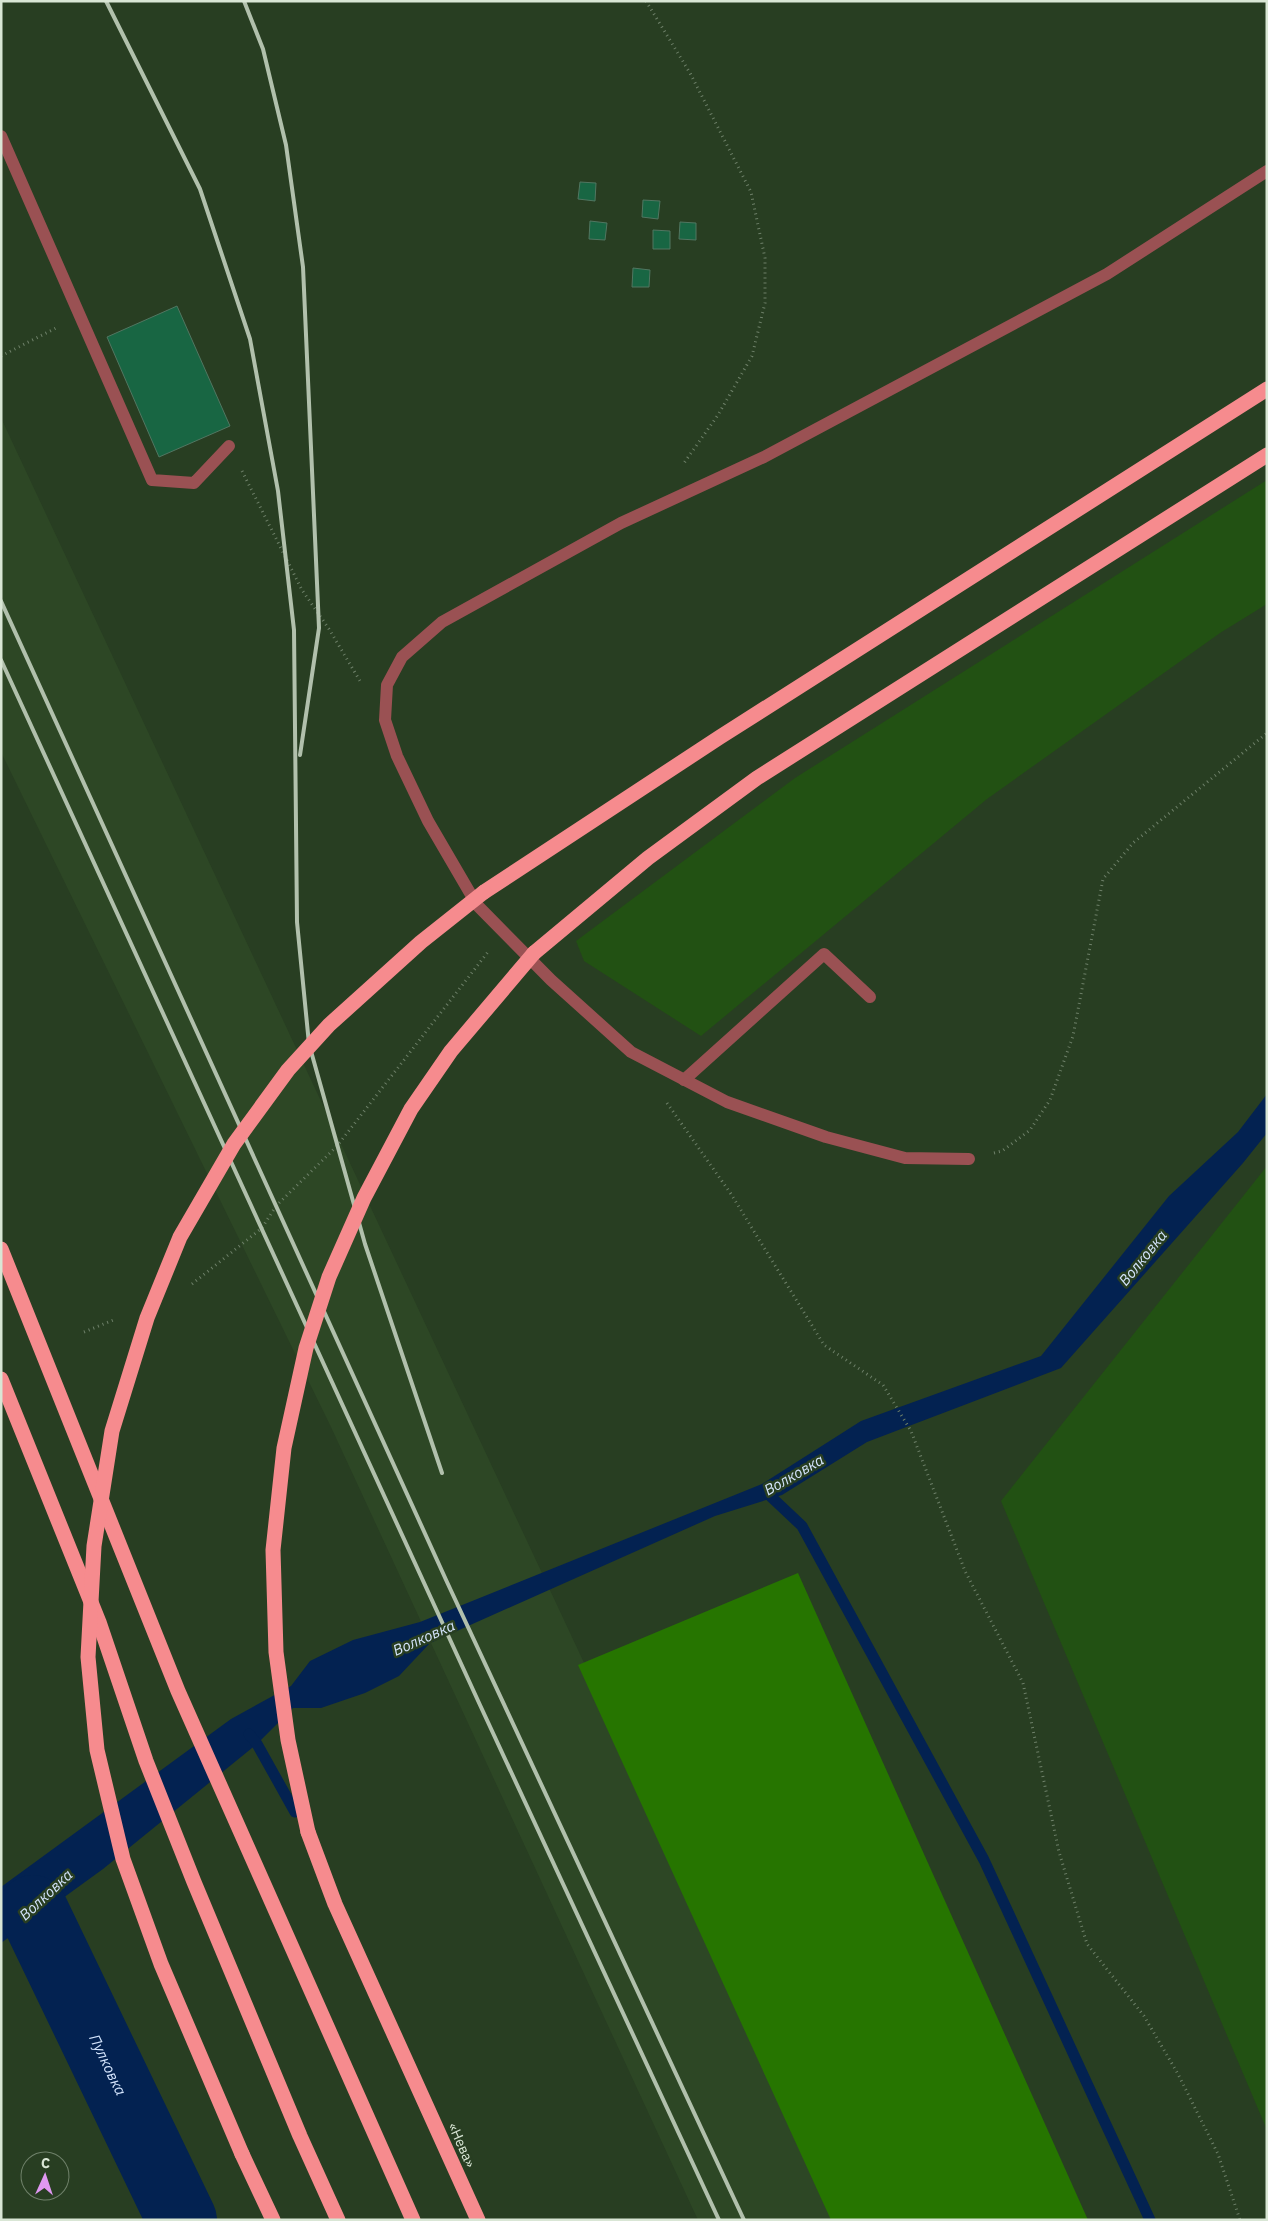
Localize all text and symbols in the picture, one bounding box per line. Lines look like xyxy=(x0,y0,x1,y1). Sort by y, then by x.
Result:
water label: Волковка xyxy=(1114,1226,1171,1289)
water label: Волковка xyxy=(760,1450,827,1499)
water label: Волковка xyxy=(390,1615,458,1660)
water label: Волковка xyxy=(15,1865,76,1924)
water label: Пулковка xyxy=(85,2031,131,2099)
street label: «Нева» xyxy=(444,2120,480,2170)
north arrow xyxy=(20,2151,70,2201)
text: С xyxy=(41,2154,51,2172)

